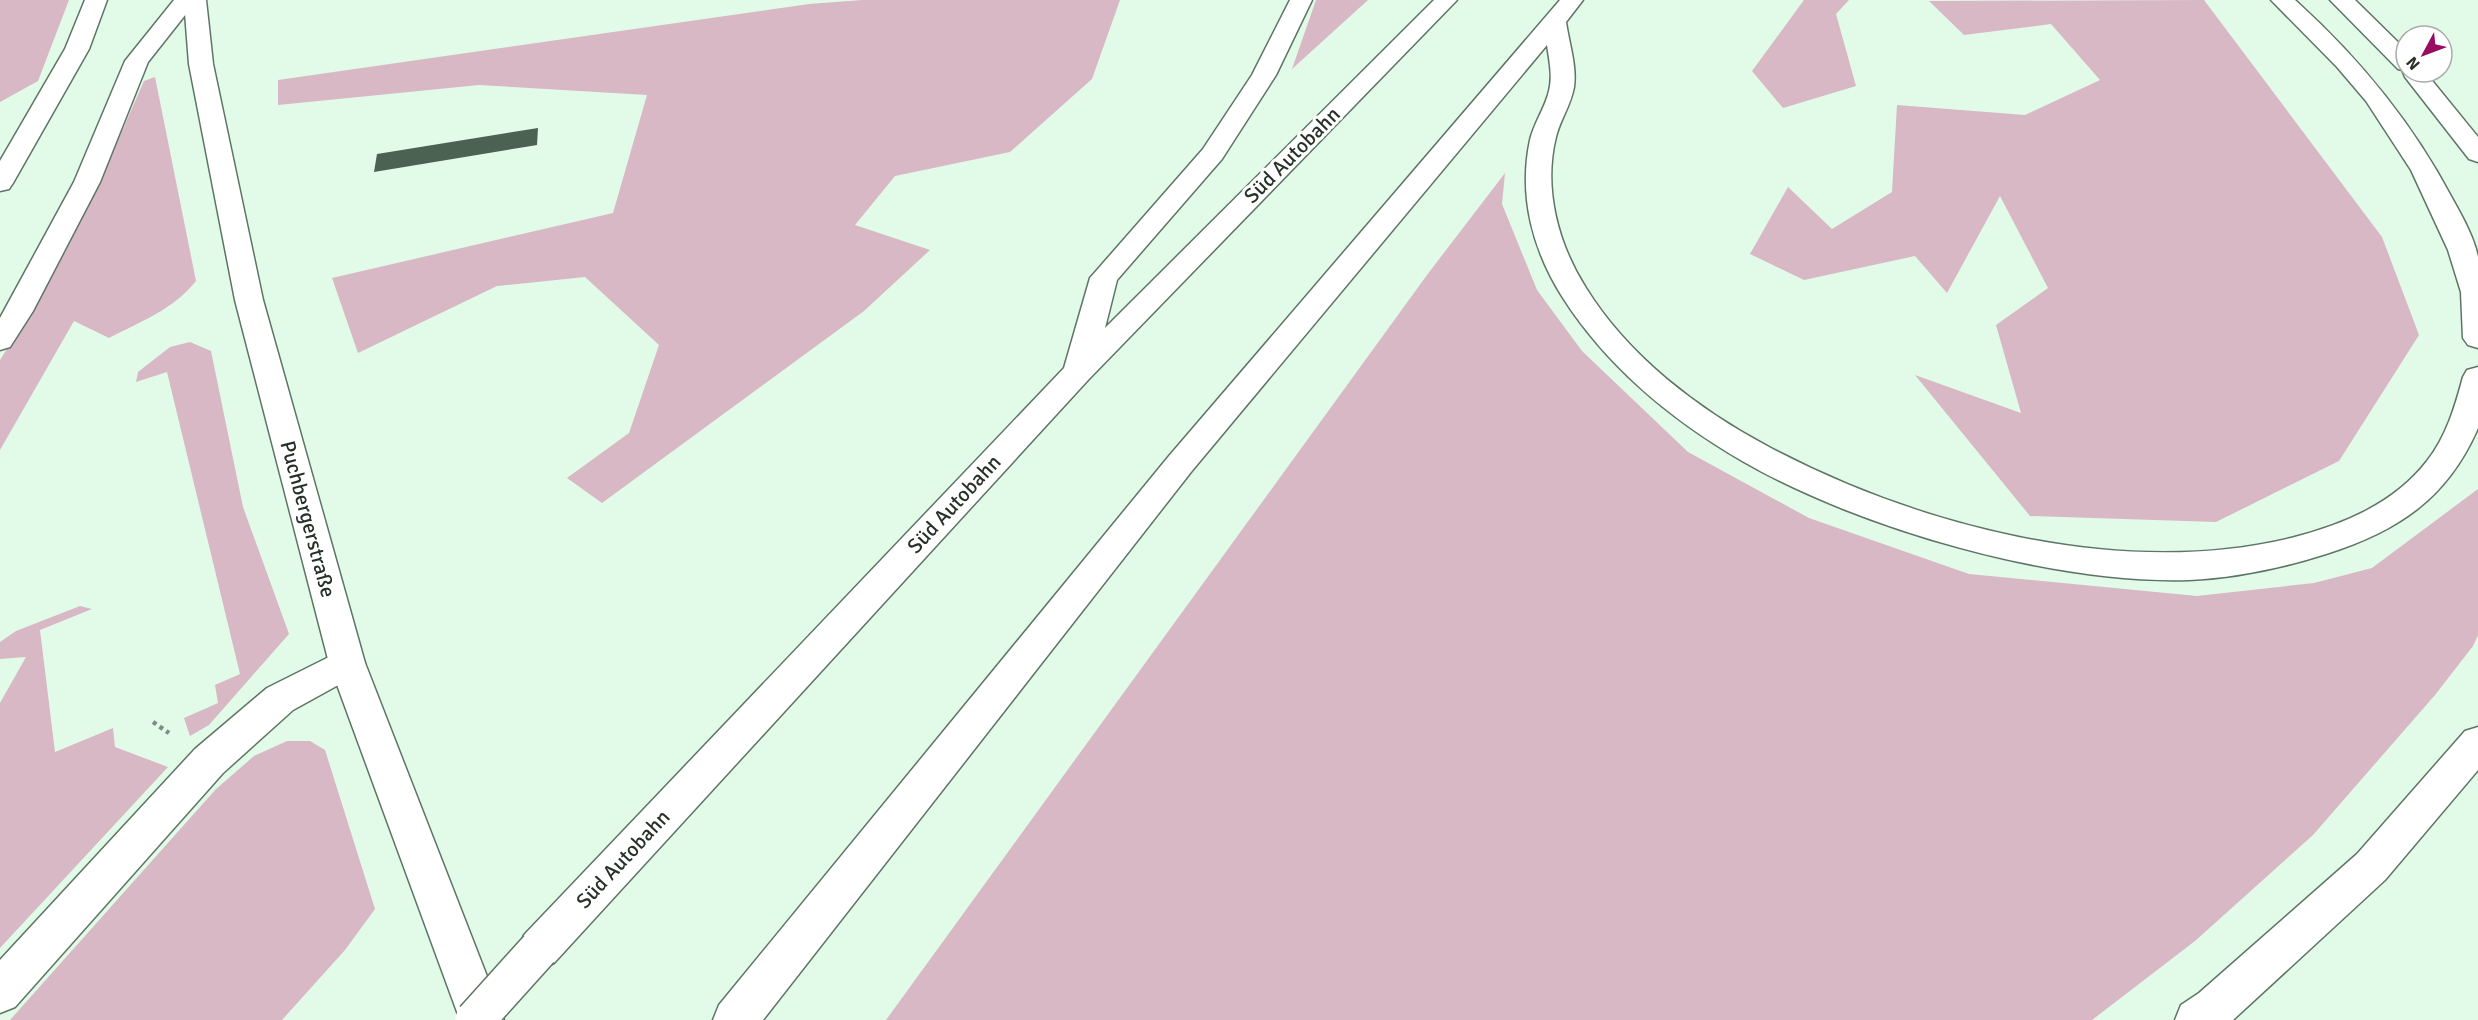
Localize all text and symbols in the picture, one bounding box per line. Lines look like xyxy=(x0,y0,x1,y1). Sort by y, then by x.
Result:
north arrow xyxy=(2394,24,2454,84)
text: N xyxy=(2402,52,2425,74)
street label: Süd Autobahn xyxy=(1238,101,1346,209)
street label: Puchbergerstraße xyxy=(275,438,341,600)
street label: Süd Autobahn xyxy=(902,449,1006,559)
street label: Süd Autobahn xyxy=(571,804,675,914)

